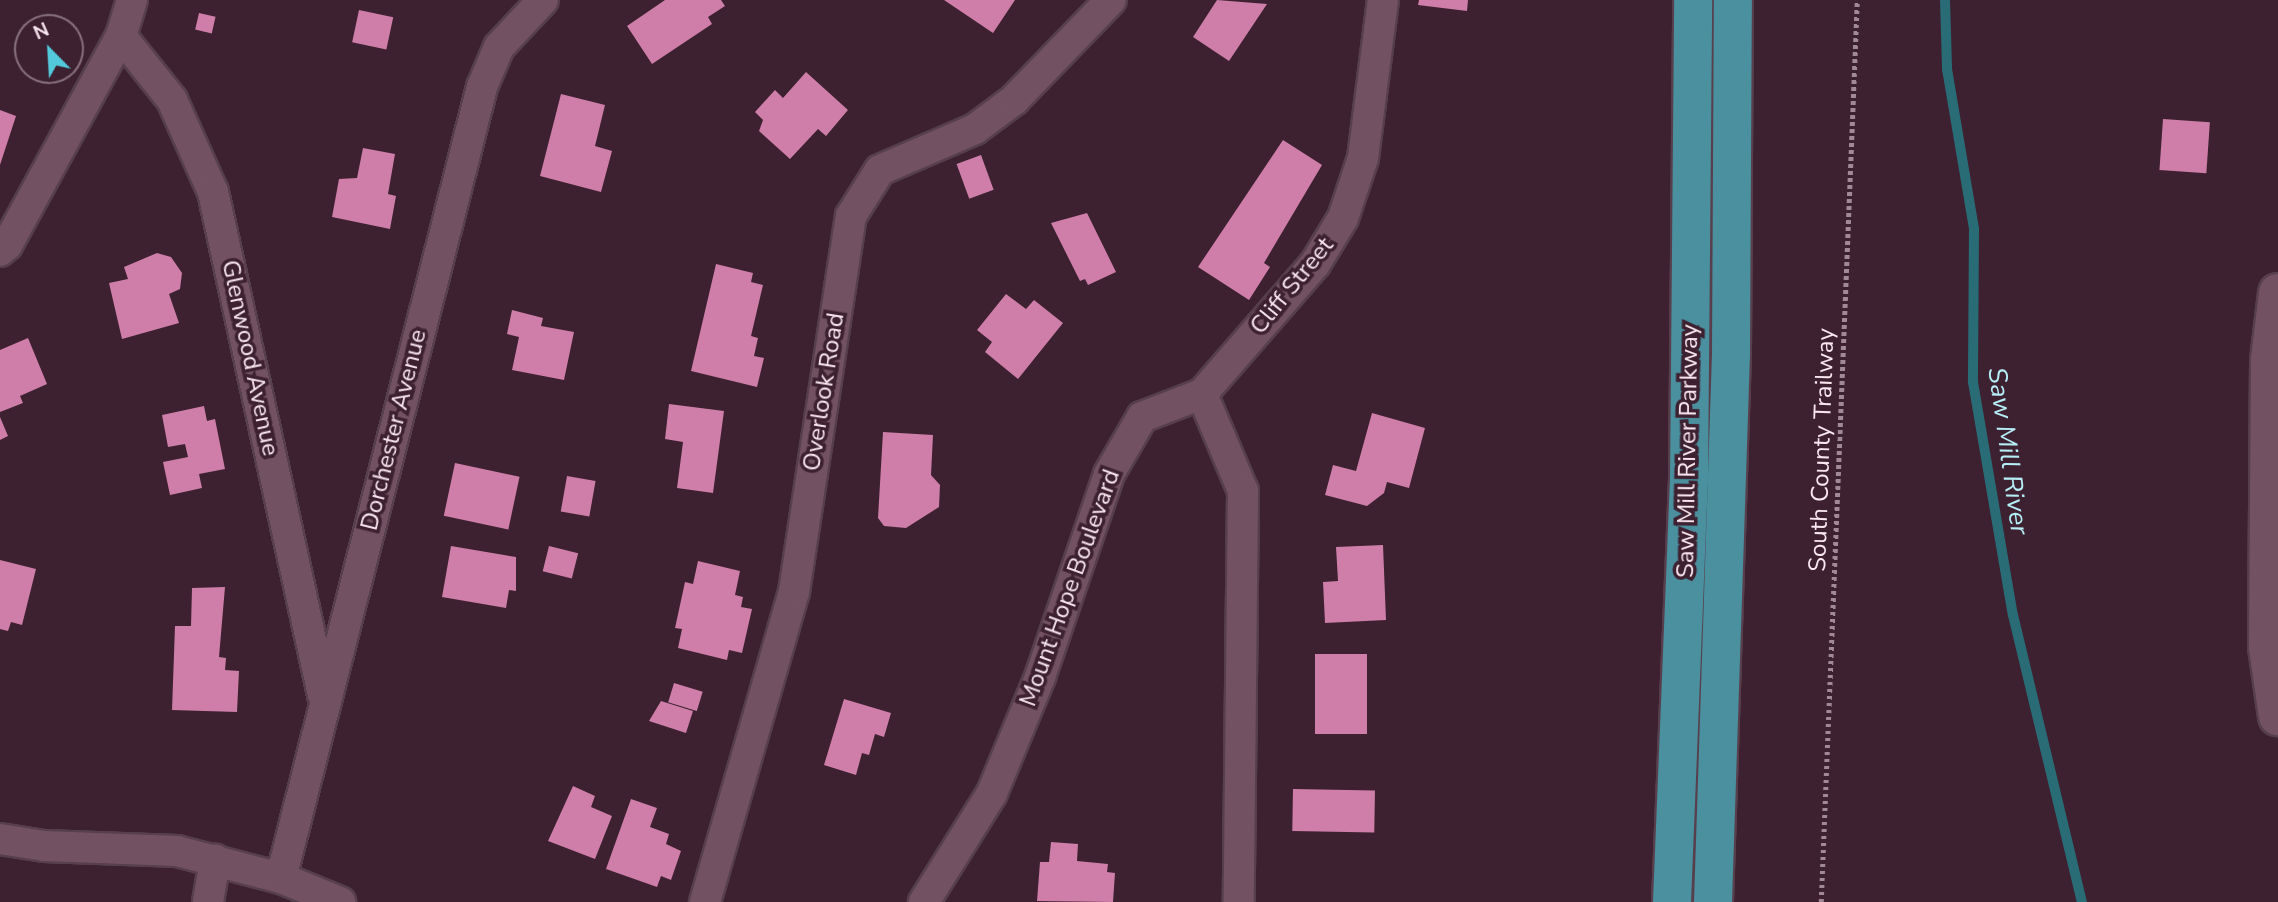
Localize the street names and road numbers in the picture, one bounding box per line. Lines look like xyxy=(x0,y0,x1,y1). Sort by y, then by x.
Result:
street label: Cliff Street xyxy=(1244,232,1340,340)
street label: Glenwood Avenue xyxy=(215,258,285,458)
street label: Overlook Road xyxy=(797,311,851,473)
street label: Saw Mill River Parkway xyxy=(1671,324,1705,578)
street label: Dorchester Avenue xyxy=(355,327,433,533)
street label: South County Trailway xyxy=(1803,328,1841,572)
street label: Mount Hope Boulevard xyxy=(1014,466,1126,710)

